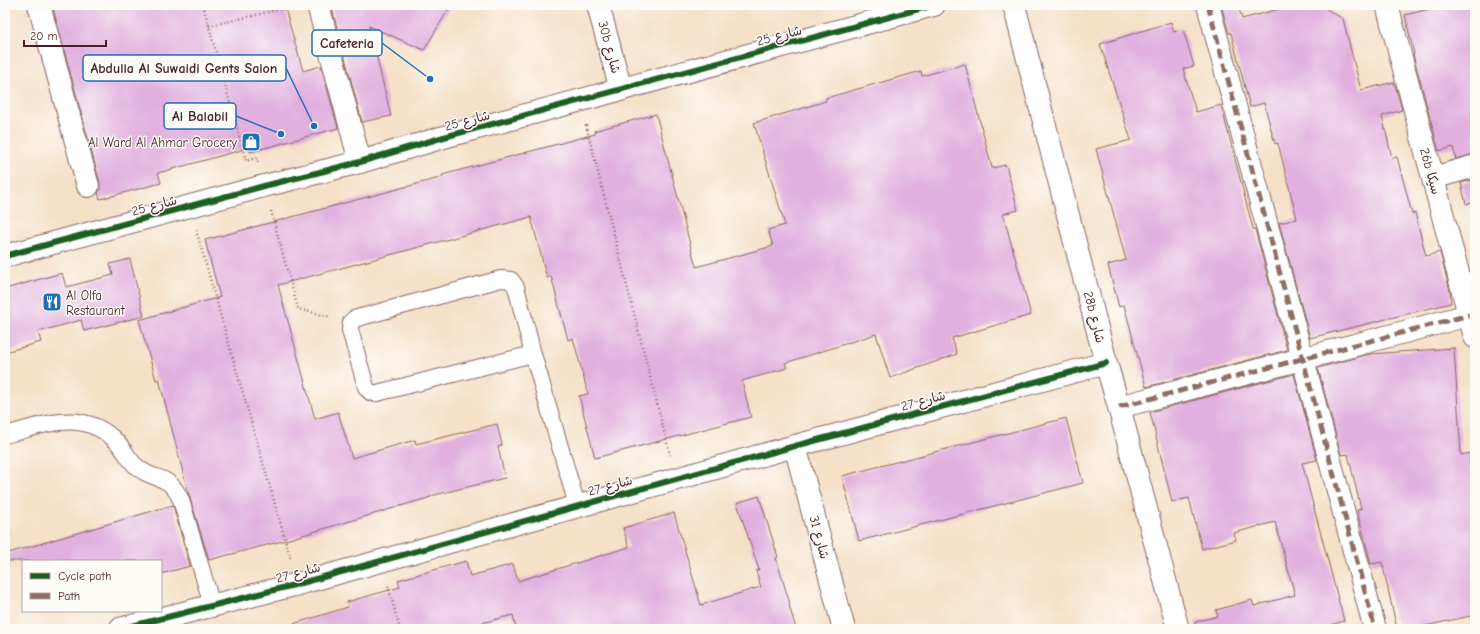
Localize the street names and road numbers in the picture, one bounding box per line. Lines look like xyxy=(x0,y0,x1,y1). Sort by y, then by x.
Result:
street label: 30b شارع xyxy=(593,19,624,76)
street label: شارع 25 xyxy=(755,22,804,51)
street label: شارع 25 xyxy=(443,107,492,136)
street label: 26b سيكا xyxy=(1416,146,1444,196)
street label: شارع 25 xyxy=(130,192,179,221)
street label: 28b شارع xyxy=(1079,290,1108,345)
street label: شارع 27 xyxy=(899,387,948,416)
street label: شارع 27 xyxy=(586,472,635,501)
street label: شارع 31 xyxy=(805,514,832,561)
street label: شارع 27 xyxy=(274,559,323,588)

